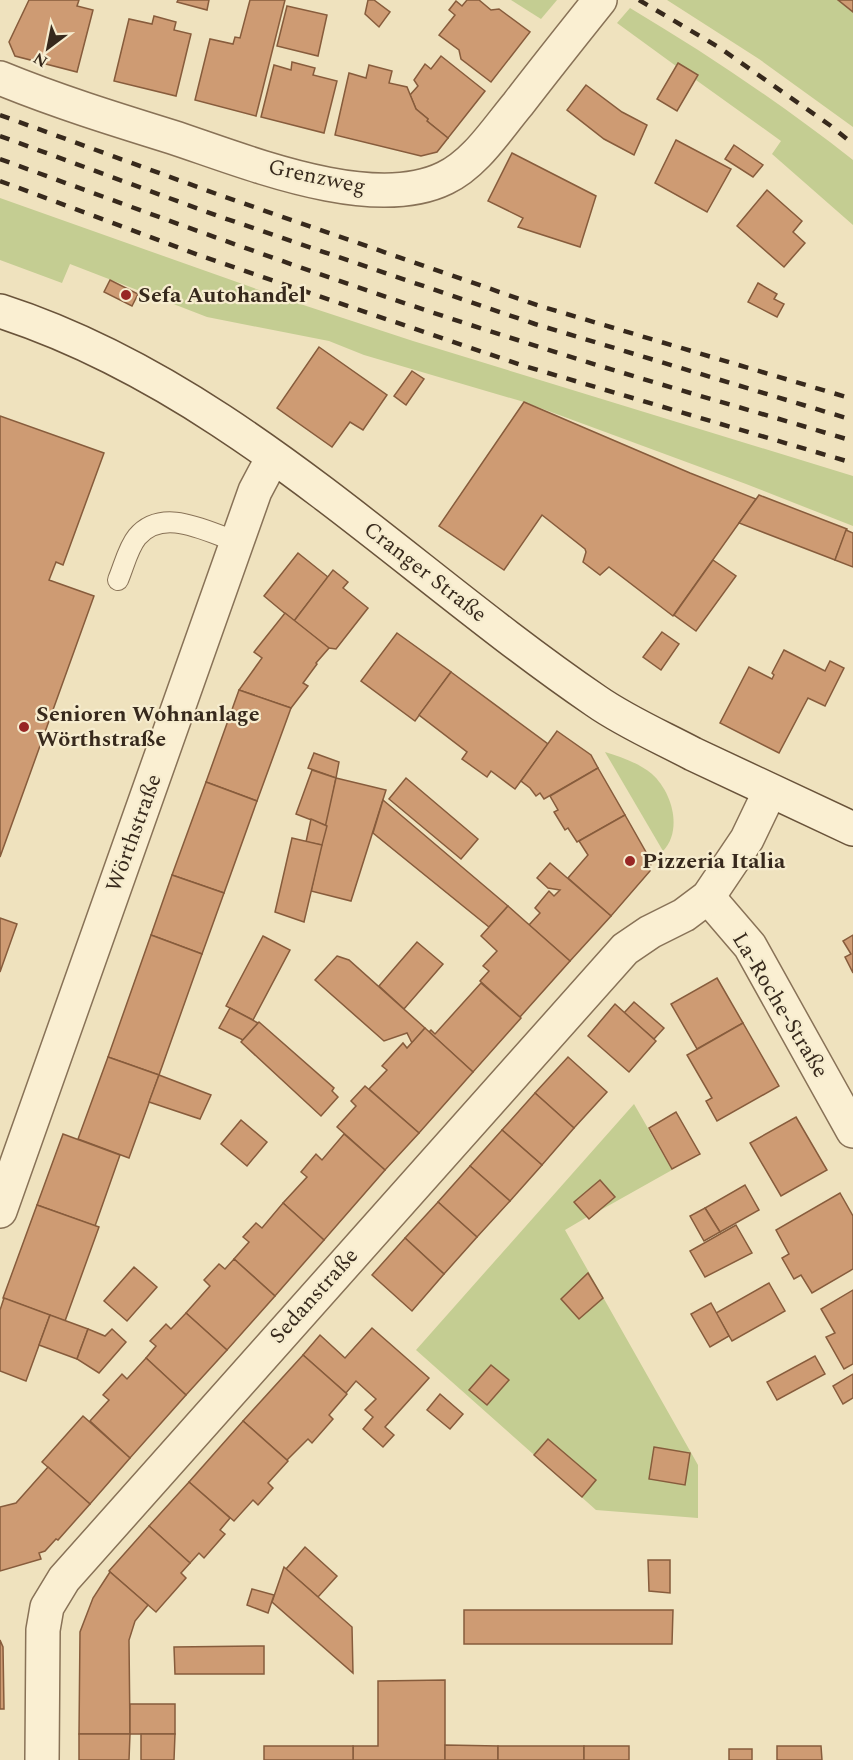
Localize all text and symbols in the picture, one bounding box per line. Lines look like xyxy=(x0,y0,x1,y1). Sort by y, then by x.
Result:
north arrow xyxy=(18,18,78,78)
text: N xyxy=(29,46,52,74)
street label: Grenzweg xyxy=(265,151,369,203)
place label: Sefa Autohandel xyxy=(138,279,306,312)
marker: Sefa Autohandel xyxy=(119,288,133,302)
street label: Cranger Straße xyxy=(356,513,494,631)
place label: Senioren Wohnanlage Wörthstraße xyxy=(36,698,260,756)
marker: Senioren Wohnanlage Wörthstraße xyxy=(17,720,31,734)
street label: Wörthstraße xyxy=(97,769,171,897)
place label: Pizzeria Italia xyxy=(642,845,786,878)
marker: Pizzeria Italia xyxy=(623,854,637,868)
street label: La-Roche-Straße xyxy=(723,926,837,1084)
street label: Sedanstraße xyxy=(262,1241,366,1351)

